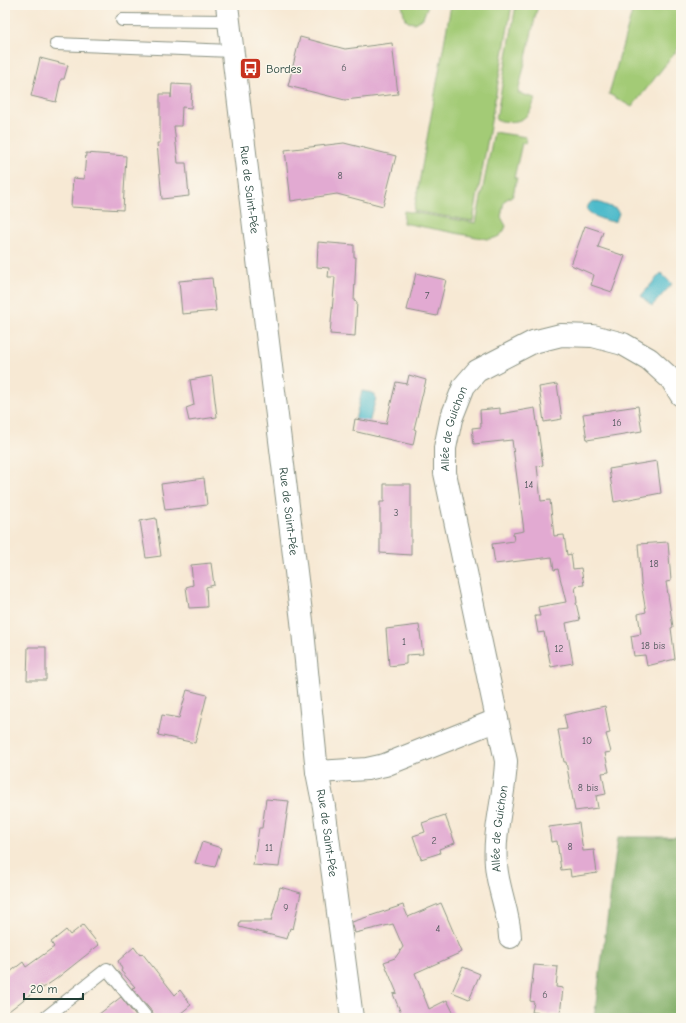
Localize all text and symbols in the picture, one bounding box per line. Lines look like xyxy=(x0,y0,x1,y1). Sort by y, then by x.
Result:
bus stop icon: Bordes xyxy=(237,56,263,82)
place label: Bordes xyxy=(266,62,302,76)
house number: 6 xyxy=(341,62,347,74)
street label: Rue de Saint-Pée xyxy=(237,145,262,234)
house number: 8 xyxy=(337,170,343,182)
house number: 7 xyxy=(425,290,430,302)
street label: Allée de Guichon xyxy=(438,384,470,471)
house number: 16 xyxy=(612,417,622,429)
street label: Rue de Saint-Pée xyxy=(276,467,301,556)
house number: 14 xyxy=(525,479,534,491)
house number: 3 xyxy=(393,507,399,519)
house number: 18 xyxy=(649,558,659,570)
house number: 1 xyxy=(402,636,406,648)
house number: 18 bis xyxy=(641,640,665,652)
house number: 12 xyxy=(554,643,564,655)
house number: 10 xyxy=(582,735,592,747)
house number: 8 bis xyxy=(578,782,598,794)
street label: Allée de Guichon xyxy=(488,784,511,873)
street label: Rue de Saint-Pée xyxy=(314,788,340,878)
house number: 2 xyxy=(431,835,437,847)
house number: 8 xyxy=(567,841,573,853)
house number: 11 xyxy=(265,842,273,854)
house number: 9 xyxy=(283,902,289,914)
house number: 4 xyxy=(436,923,441,935)
scale bar xyxy=(24,975,83,1001)
text: 20 m xyxy=(30,982,58,996)
house number: 6 xyxy=(542,989,548,1001)

